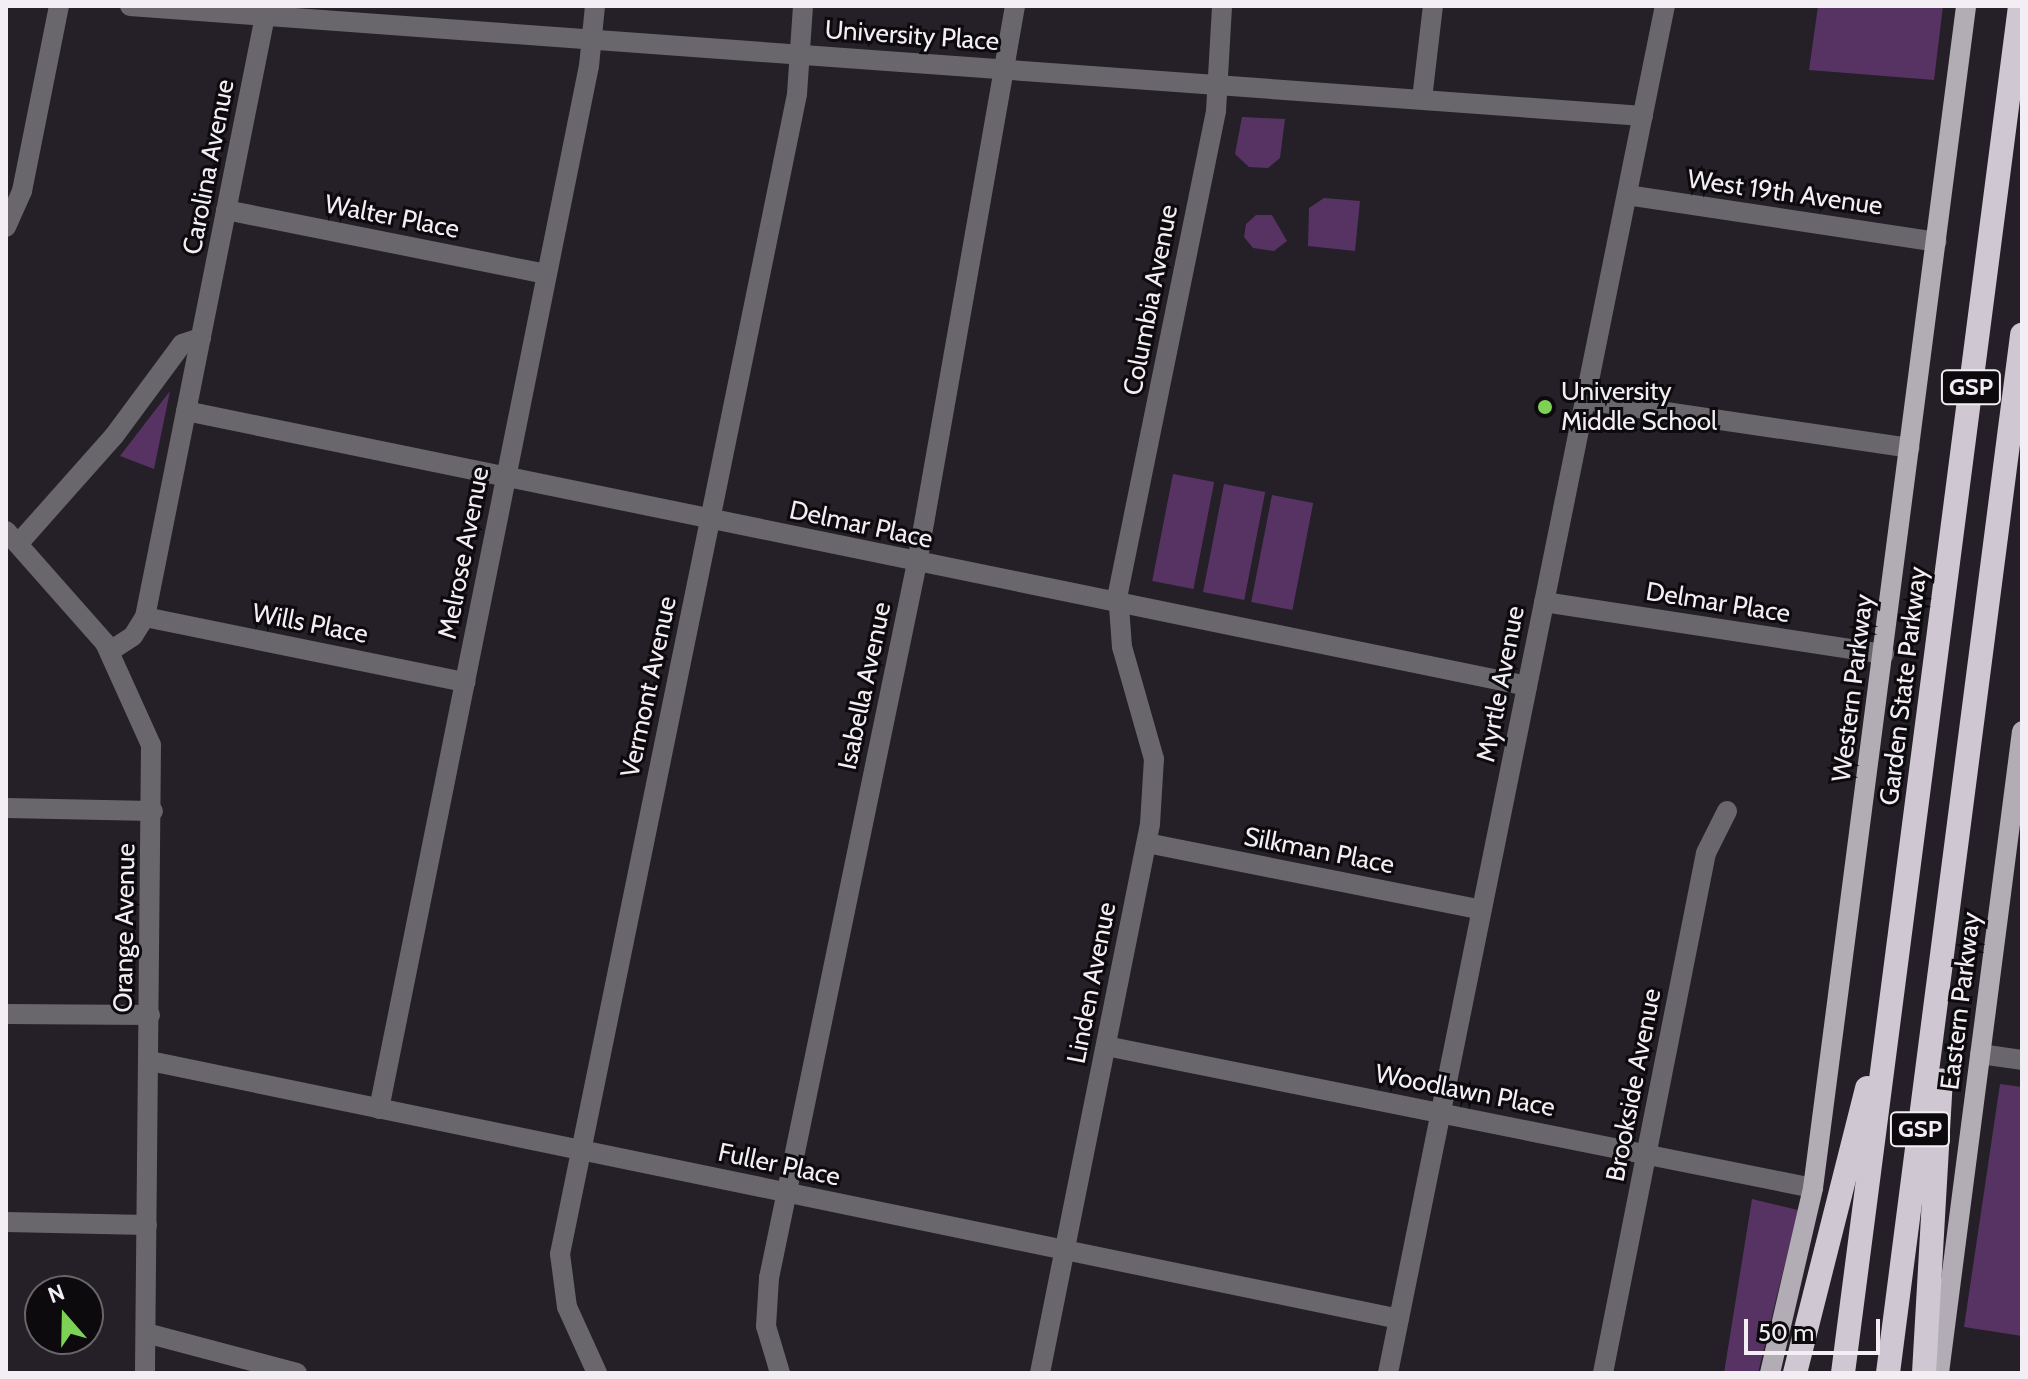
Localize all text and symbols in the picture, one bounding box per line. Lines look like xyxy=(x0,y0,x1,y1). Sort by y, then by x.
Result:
street label: University Place xyxy=(824,14,1000,58)
street label: Carolina Avenue xyxy=(177,77,241,257)
street label: West 19th Avenue xyxy=(1685,164,1885,222)
street label: Walter Place xyxy=(322,189,462,245)
street label: Columbia Avenue xyxy=(1117,202,1185,398)
road number: GSP xyxy=(1939,367,2003,407)
place label: University Middle School xyxy=(1561,376,1717,438)
marker: University Middle School xyxy=(1536,398,1554,416)
street label: Melrose Avenue xyxy=(432,464,496,642)
street label: Delmar Place xyxy=(786,495,936,555)
street label: Garden State Parkway xyxy=(1874,565,1934,807)
street label: Delmar Place xyxy=(1644,576,1792,630)
street label: Western Parkway xyxy=(1826,592,1880,784)
street label: Vermont Avenue xyxy=(615,594,683,780)
street label: Wills Place xyxy=(250,598,370,650)
street label: Isabella Avenue xyxy=(832,599,898,773)
street label: Myrtle Avenue xyxy=(1471,603,1531,765)
street label: Silkman Place xyxy=(1241,821,1397,881)
street label: Orange Avenue xyxy=(108,843,142,1013)
street label: Linden Avenue xyxy=(1061,900,1123,1066)
street label: Eastern Parkway xyxy=(1935,910,1987,1092)
street label: Brookside Avenue xyxy=(1600,986,1668,1184)
street label: Woodlawn Place xyxy=(1372,1058,1558,1124)
road number: GSP xyxy=(1888,1109,1952,1149)
street label: Fuller Place xyxy=(715,1137,843,1193)
north arrow xyxy=(24,1275,104,1355)
text: N xyxy=(44,1279,68,1309)
scale bar xyxy=(1748,1303,1884,1353)
text: 50 m xyxy=(1758,1318,1814,1347)

